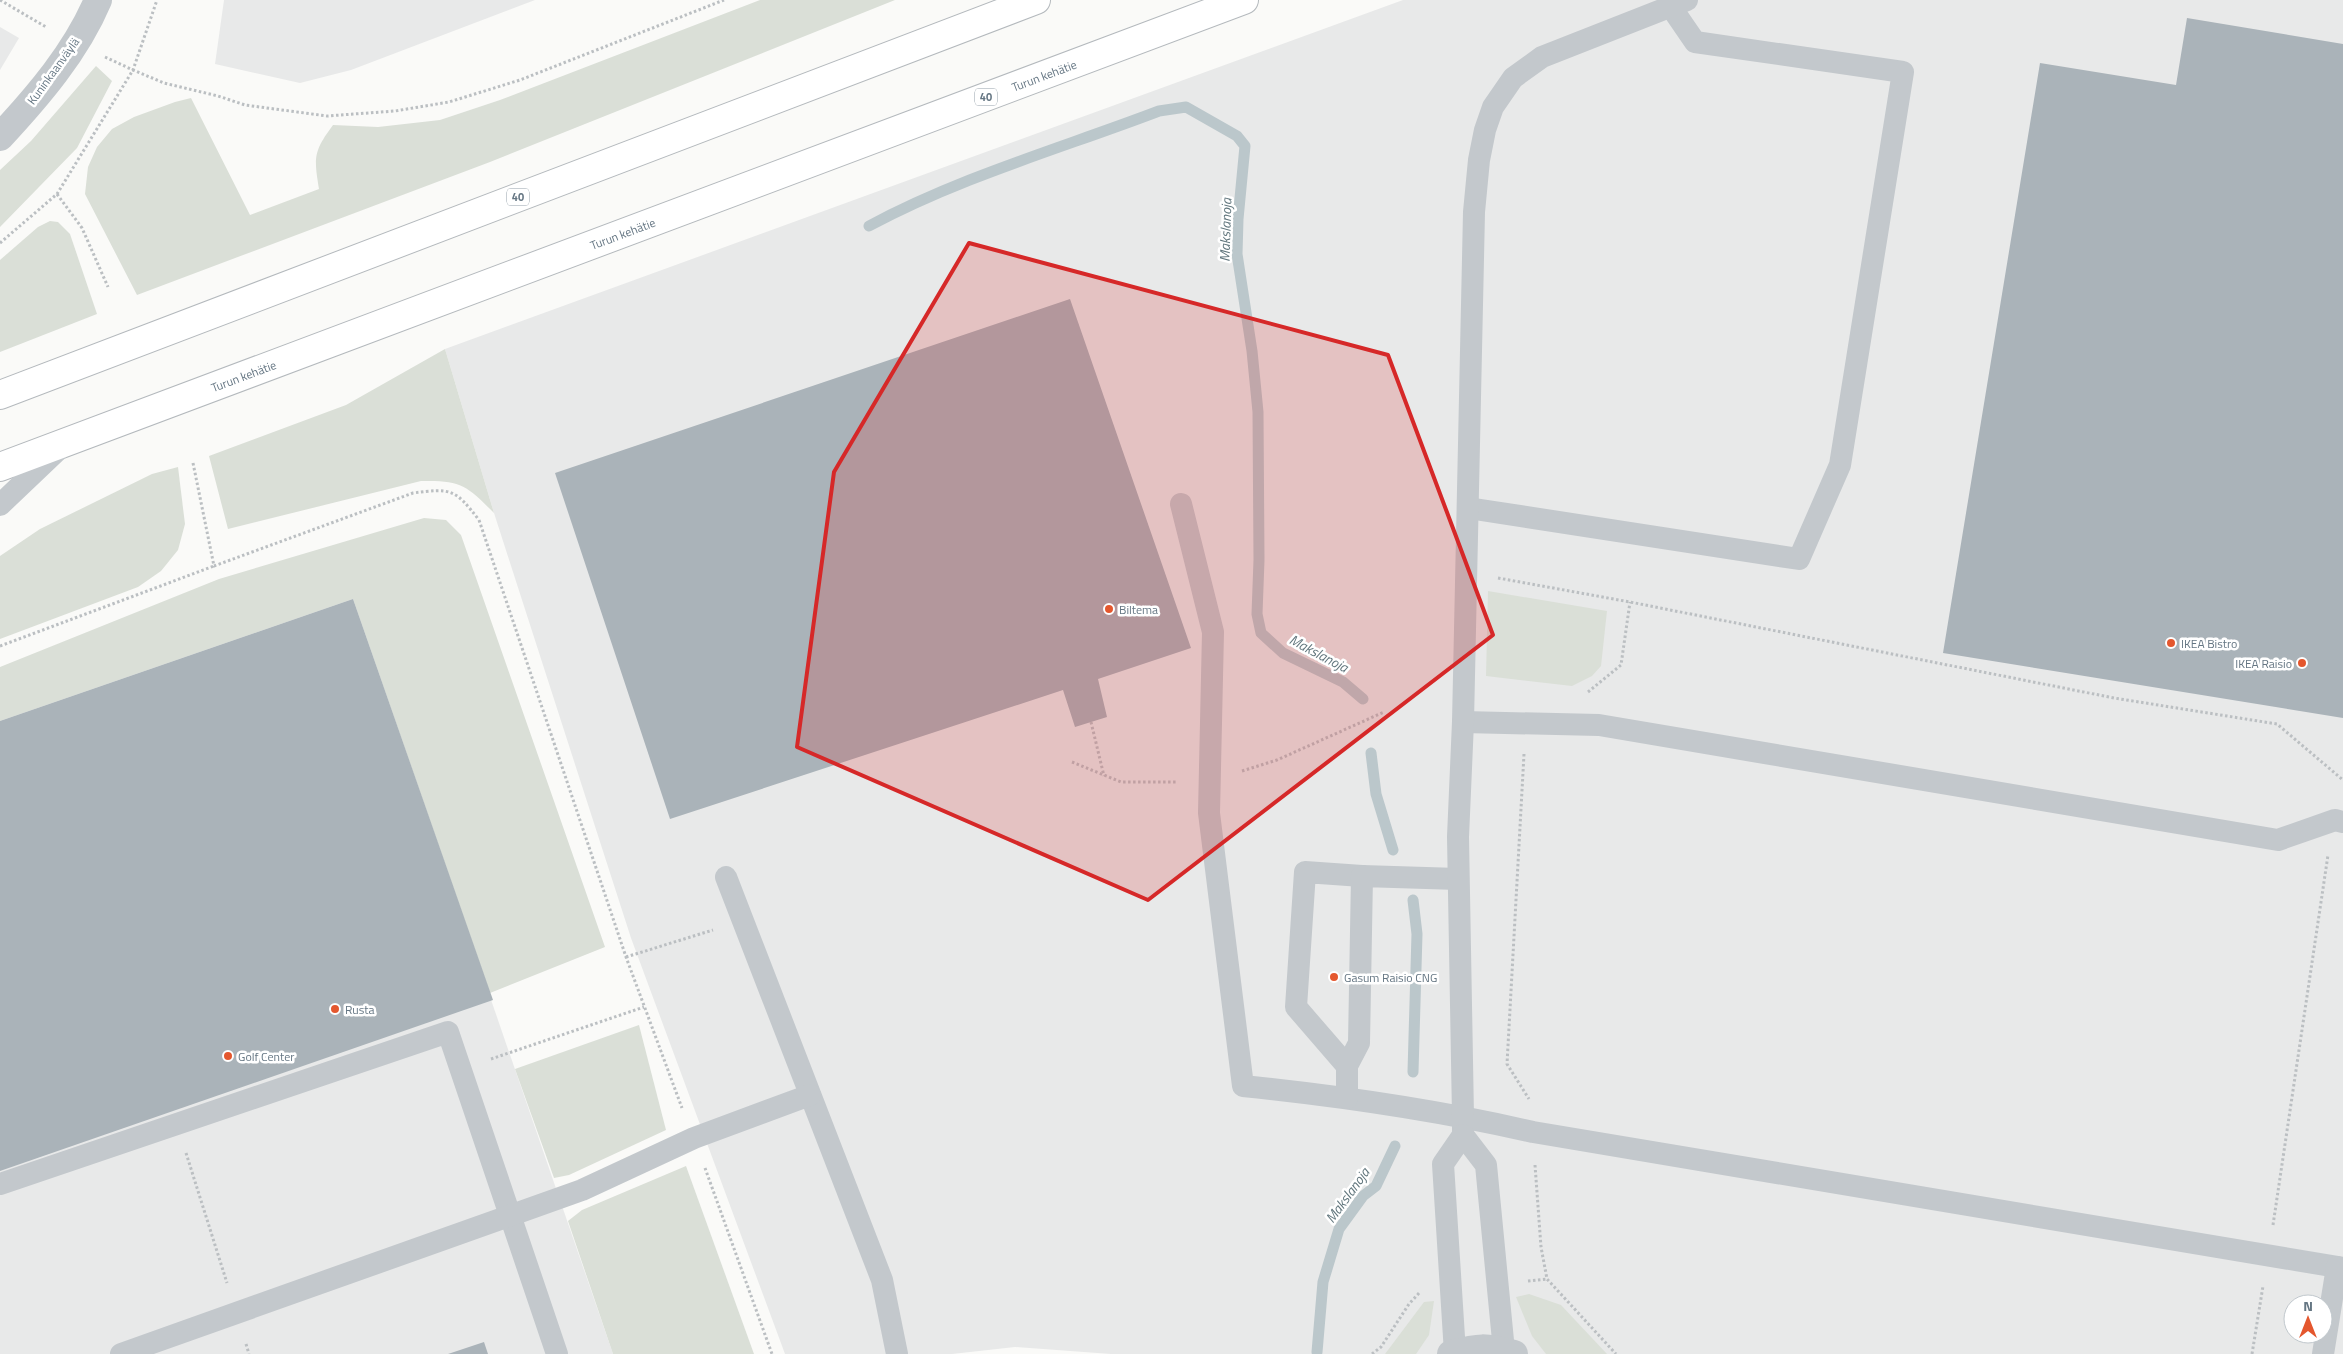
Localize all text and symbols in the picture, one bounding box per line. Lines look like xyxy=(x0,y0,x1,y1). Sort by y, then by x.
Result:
street label: Kuninkaanväylä xyxy=(22,34,84,108)
street label: Turun kehätie xyxy=(1009,54,1079,96)
road number: 40 xyxy=(975,88,997,105)
road number: 40 xyxy=(507,188,529,206)
water label: Makslanoja xyxy=(1213,197,1237,262)
street label: Turun kehätie xyxy=(587,212,658,254)
street label: Turun kehätie xyxy=(208,355,279,397)
place label: Biltema xyxy=(1119,600,1158,619)
marker: Biltema xyxy=(1103,603,1115,615)
water label: Makslanoja xyxy=(1286,629,1353,678)
place label: IKEA Bistro xyxy=(2181,634,2237,653)
marker: IKEA Bistro xyxy=(2165,637,2177,649)
place label: IKEA Raisio xyxy=(2235,654,2292,673)
marker: IKEA Raisio xyxy=(2296,657,2308,669)
place label: Gasum Raisio CNG xyxy=(1344,968,1437,987)
marker: Gasum Raisio CNG xyxy=(1328,971,1340,983)
place label: Rusta xyxy=(345,1000,375,1019)
marker: Rusta xyxy=(329,1003,341,1015)
place label: Golf Center xyxy=(238,1047,294,1066)
marker: Golf Center xyxy=(222,1050,234,1062)
water label: Makslanoja xyxy=(1320,1162,1375,1227)
north arrow xyxy=(2283,1294,2333,1344)
text: N xyxy=(2303,1295,2313,1316)

